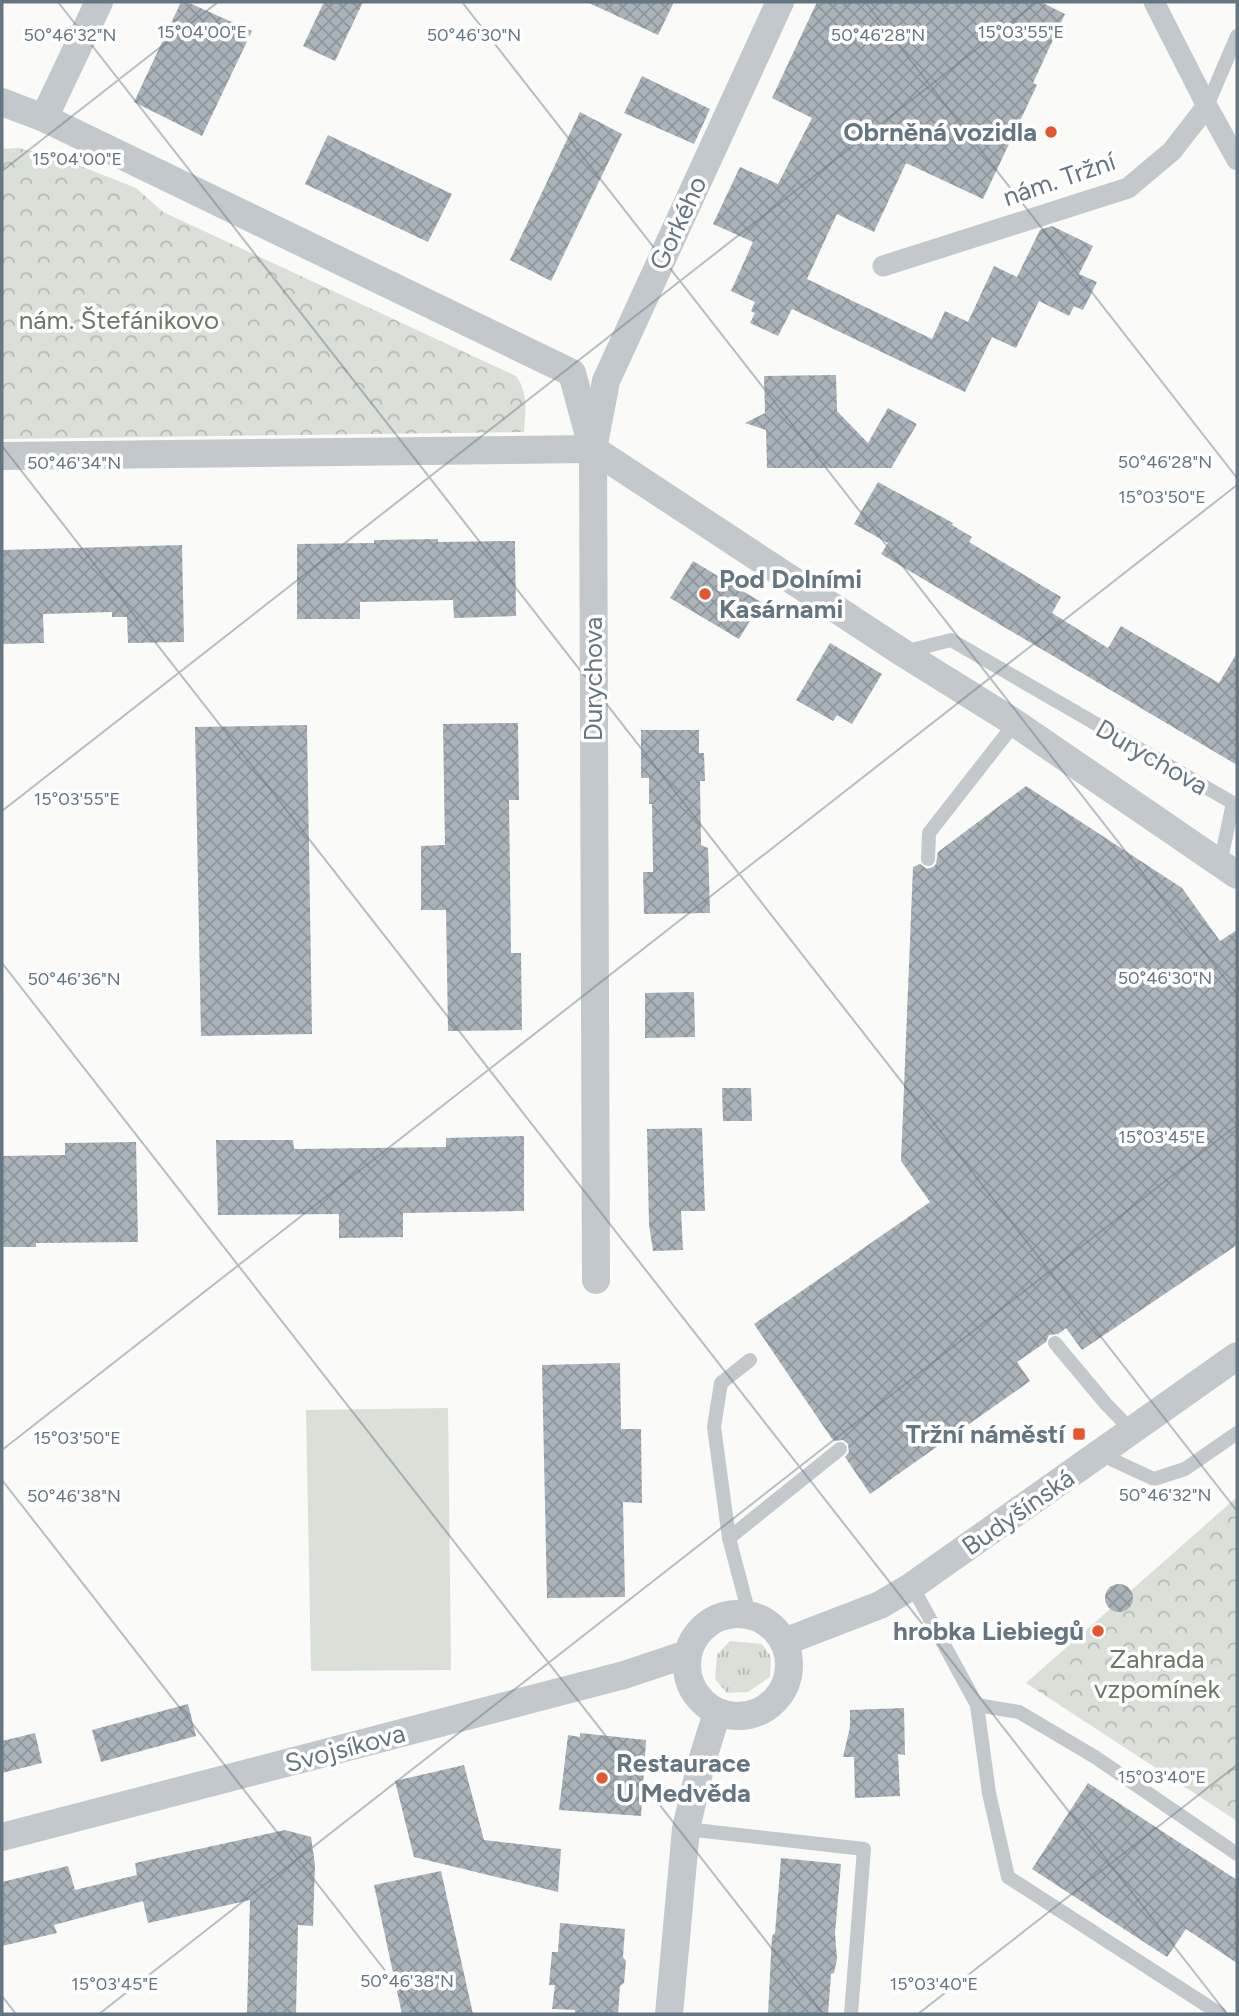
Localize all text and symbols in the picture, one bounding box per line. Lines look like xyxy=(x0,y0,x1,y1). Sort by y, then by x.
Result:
text: 15°04'00"E xyxy=(157,21,247,43)
text: 15°03'55"E xyxy=(978,21,1064,43)
text: 50°46'32"N xyxy=(23,24,117,46)
text: 50°46'30"N xyxy=(427,24,521,46)
text: 50°46'28"N xyxy=(831,24,925,46)
place label: Obrněná vozidla xyxy=(843,116,1037,148)
marker: Obrněná vozidla xyxy=(1043,124,1059,140)
street label: nám. Tržní xyxy=(999,145,1120,213)
text: 15°04'00"E xyxy=(32,148,122,170)
street label: Gorkého xyxy=(642,171,714,275)
park label: nám. Štefánikovo xyxy=(19,304,219,336)
text: 50°46'28"N xyxy=(1118,451,1212,473)
text: 50°46'34"N xyxy=(27,452,121,474)
text: 15°03'50"E xyxy=(1118,486,1206,508)
place label: Pod Dolními Kasárnami xyxy=(719,563,862,625)
marker: Pod Dolními Kasárnami xyxy=(697,586,713,602)
street label: Durychova xyxy=(577,617,609,741)
street label: Durychova xyxy=(1090,712,1214,802)
text: 15°03'55"E xyxy=(34,788,120,810)
text: 50°46'30"N xyxy=(1118,967,1212,989)
text: 50°46'36"N xyxy=(27,968,121,990)
text: 15°03'45"E xyxy=(1118,1126,1206,1148)
place label: Tržní náměstí xyxy=(906,1418,1067,1450)
marker: Tržní náměstí xyxy=(1071,1426,1087,1442)
text: 15°03'50"E xyxy=(33,1427,121,1449)
street label: Budyšínská xyxy=(956,1462,1080,1562)
text: 50°46'32"N xyxy=(1118,1484,1212,1506)
text: 50°46'38"N xyxy=(27,1485,121,1507)
place label: hrobka Liebiegů xyxy=(893,1615,1084,1647)
marker: hrobka Liebiegů xyxy=(1090,1623,1106,1639)
park label: Zahrada vzpomínek xyxy=(1094,1643,1220,1705)
street label: Svojsíkova xyxy=(281,1717,409,1779)
place label: Restaurace U Medvěda xyxy=(616,1747,751,1809)
text: 15°03'40"E xyxy=(1118,1766,1206,1788)
marker: Restaurace U Medvěda xyxy=(594,1770,610,1786)
text: 50°46'38"N xyxy=(360,1970,454,1992)
text: 15°03'45"E xyxy=(71,1973,159,1995)
text: 15°03'40"E xyxy=(890,1973,978,1995)

